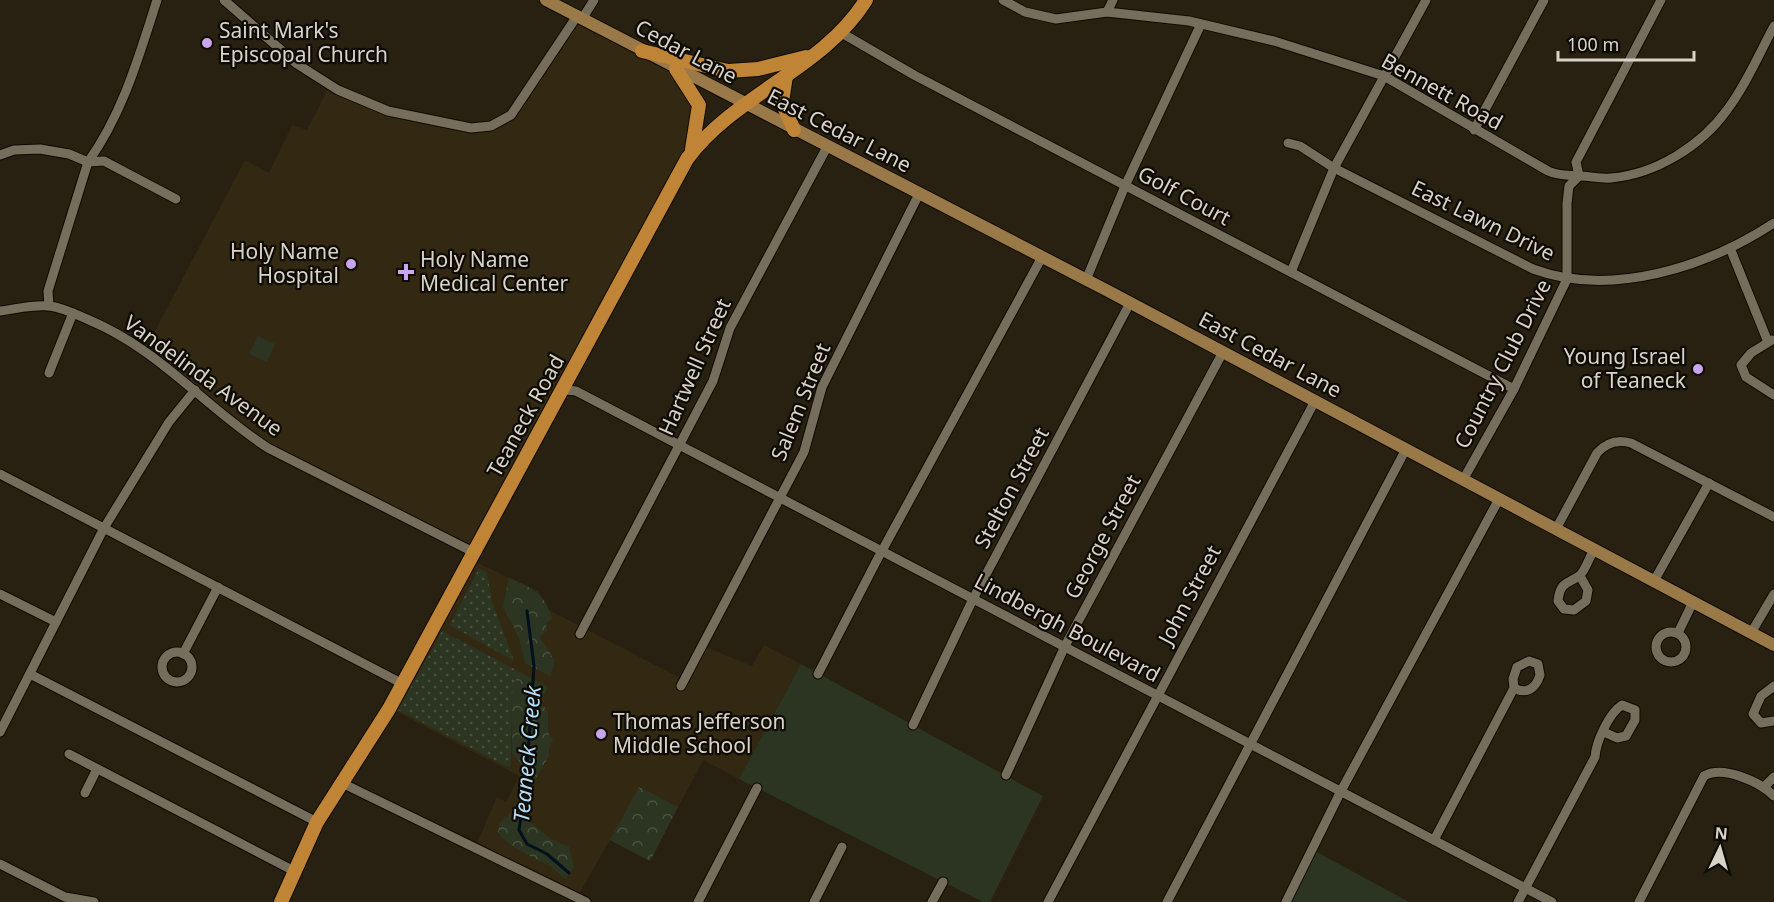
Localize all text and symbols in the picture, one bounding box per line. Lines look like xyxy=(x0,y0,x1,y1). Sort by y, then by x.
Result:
street label: Cedar Lane xyxy=(631,13,742,90)
place label: Saint Mark's Episcopal Church xyxy=(219,16,388,68)
scale bar xyxy=(1558,24,1694,62)
text: 100 m xyxy=(1567,32,1619,56)
marker: Saint Mark's Episcopal Church xyxy=(200,36,214,50)
street label: Bennett Road xyxy=(1377,46,1508,136)
street label: East Cedar Lane xyxy=(763,82,916,178)
street label: Golf Court xyxy=(1133,159,1236,231)
street label: East Lawn Drive xyxy=(1407,173,1560,267)
place label: Holy Name Hospital xyxy=(230,237,339,289)
place label: Holy Name Medical Center xyxy=(420,245,568,297)
marker: Holy Name Hospital xyxy=(344,257,358,271)
marker: Holy Name Medical Center xyxy=(397,263,415,281)
street label: Country Club Drive xyxy=(1447,274,1557,453)
street label: Hartwell Street xyxy=(651,293,737,439)
street label: East Cedar Lane xyxy=(1194,305,1347,404)
street label: Vandelinda Avenue xyxy=(119,308,288,442)
street label: Salem Street xyxy=(764,338,836,465)
place label: Young Israel of Teaneck xyxy=(1564,342,1687,394)
street label: Teaneck Road xyxy=(480,349,570,482)
marker: Young Israel of Teaneck xyxy=(1691,362,1705,376)
street label: Stelton Street xyxy=(967,422,1055,553)
street label: George Street xyxy=(1058,469,1147,604)
street label: John Street xyxy=(1150,540,1227,651)
street label: Lindbergh Boulevard xyxy=(970,566,1165,688)
water label: Teaneck Creek xyxy=(505,683,547,824)
place label: Thomas Jefferson Middle School xyxy=(613,707,786,759)
marker: Thomas Jefferson Middle School xyxy=(594,727,608,741)
north arrow xyxy=(1690,818,1750,878)
text: N xyxy=(1714,822,1729,845)

